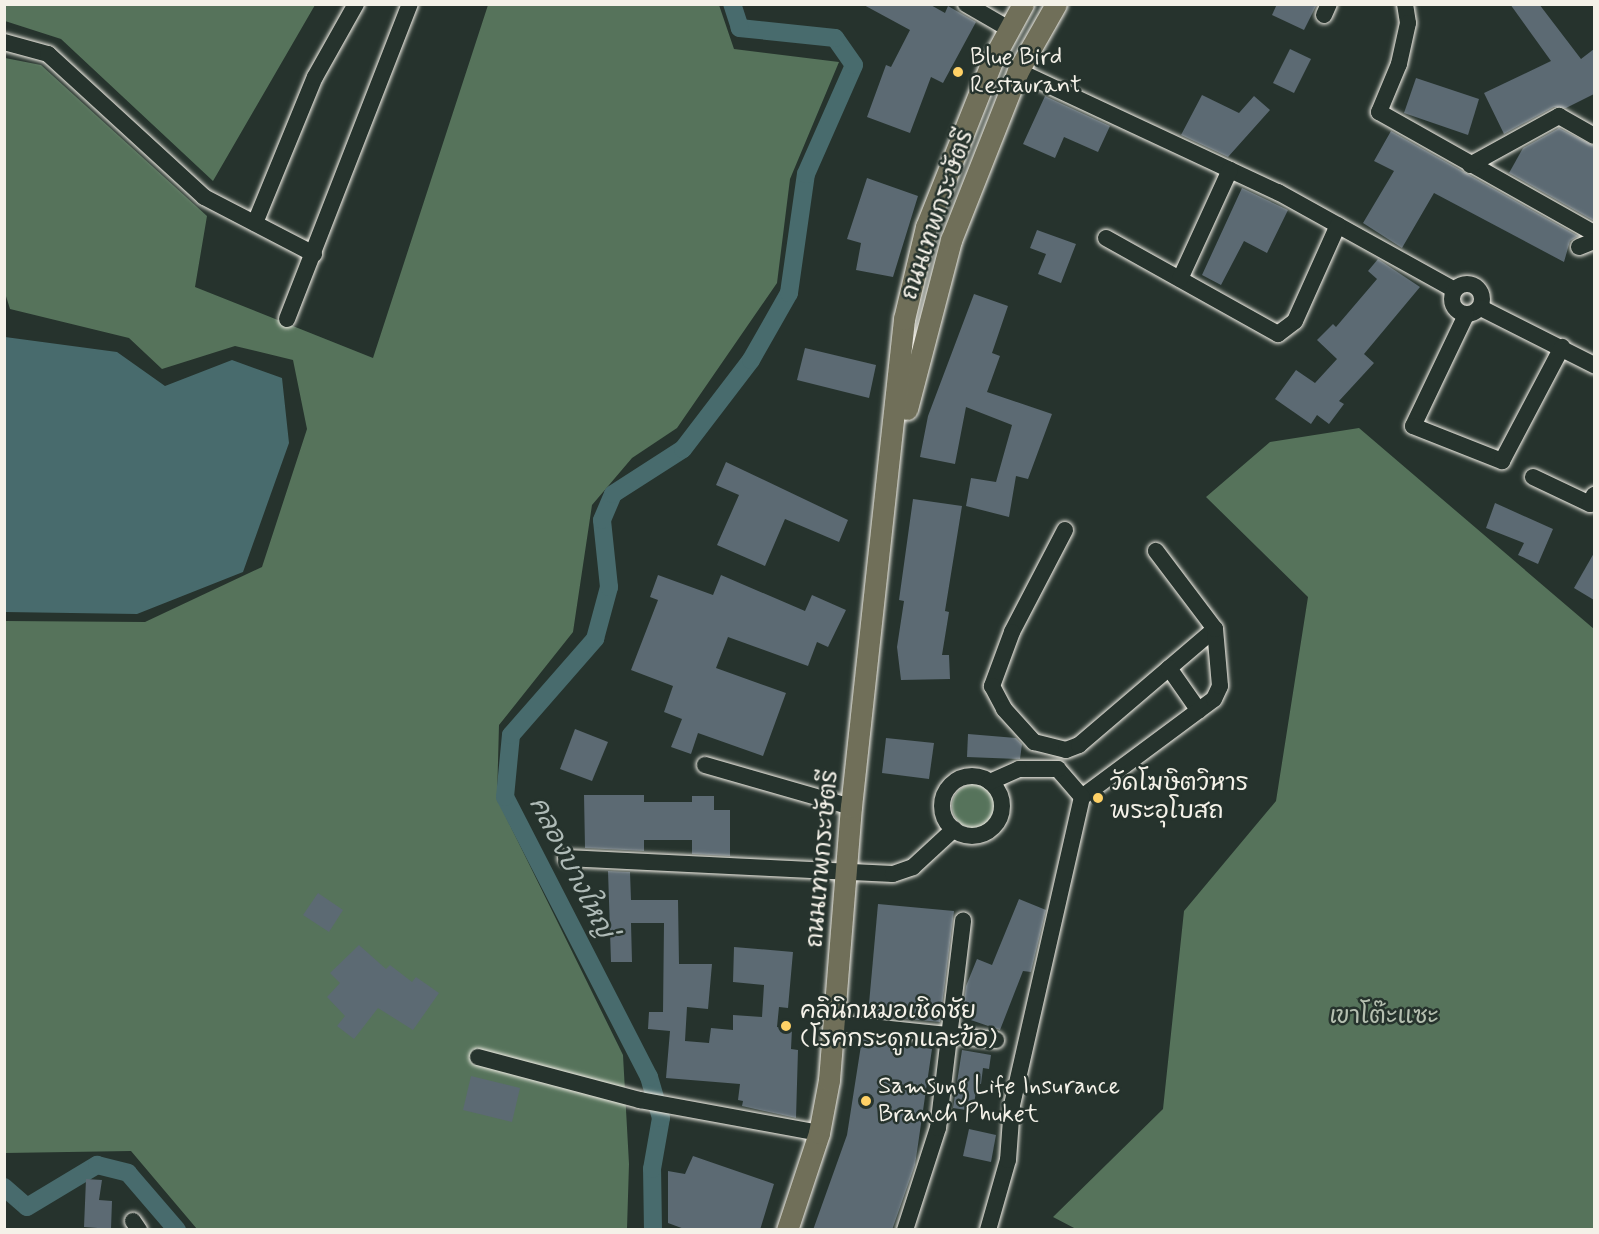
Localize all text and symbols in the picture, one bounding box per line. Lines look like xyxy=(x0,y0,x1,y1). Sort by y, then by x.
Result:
place label: Blue Bird Restaurant xyxy=(970,44,1082,100)
marker: Blue Bird Restaurant xyxy=(951,65,965,79)
street label: ถนนเทพกระษัตรี xyxy=(895,126,981,304)
street label: ถนนเทพกระษัตรี xyxy=(801,769,845,949)
place label: วัดโฆษิตวิหาร พระอุโบสถ xyxy=(1110,770,1249,826)
marker: วัดโฆษิตวิหาร พระอุโบสถ xyxy=(1091,791,1105,805)
water label: คลองบางใหญ่ xyxy=(521,792,619,944)
place label: คลินิกหมอเชิดชัย (โรคกระดูกและข้อ) xyxy=(800,998,997,1054)
park label: เขาโต๊ะแซะ xyxy=(1329,1003,1439,1031)
marker: คลินิกหมอเชิดชัย (โรคกระดูกและข้อ) xyxy=(777,1017,795,1035)
place label: Samsung Life Insurance Branch Phuket xyxy=(878,1073,1127,1129)
marker: Samsung Life Insurance Branch Phuket xyxy=(859,1094,873,1108)

